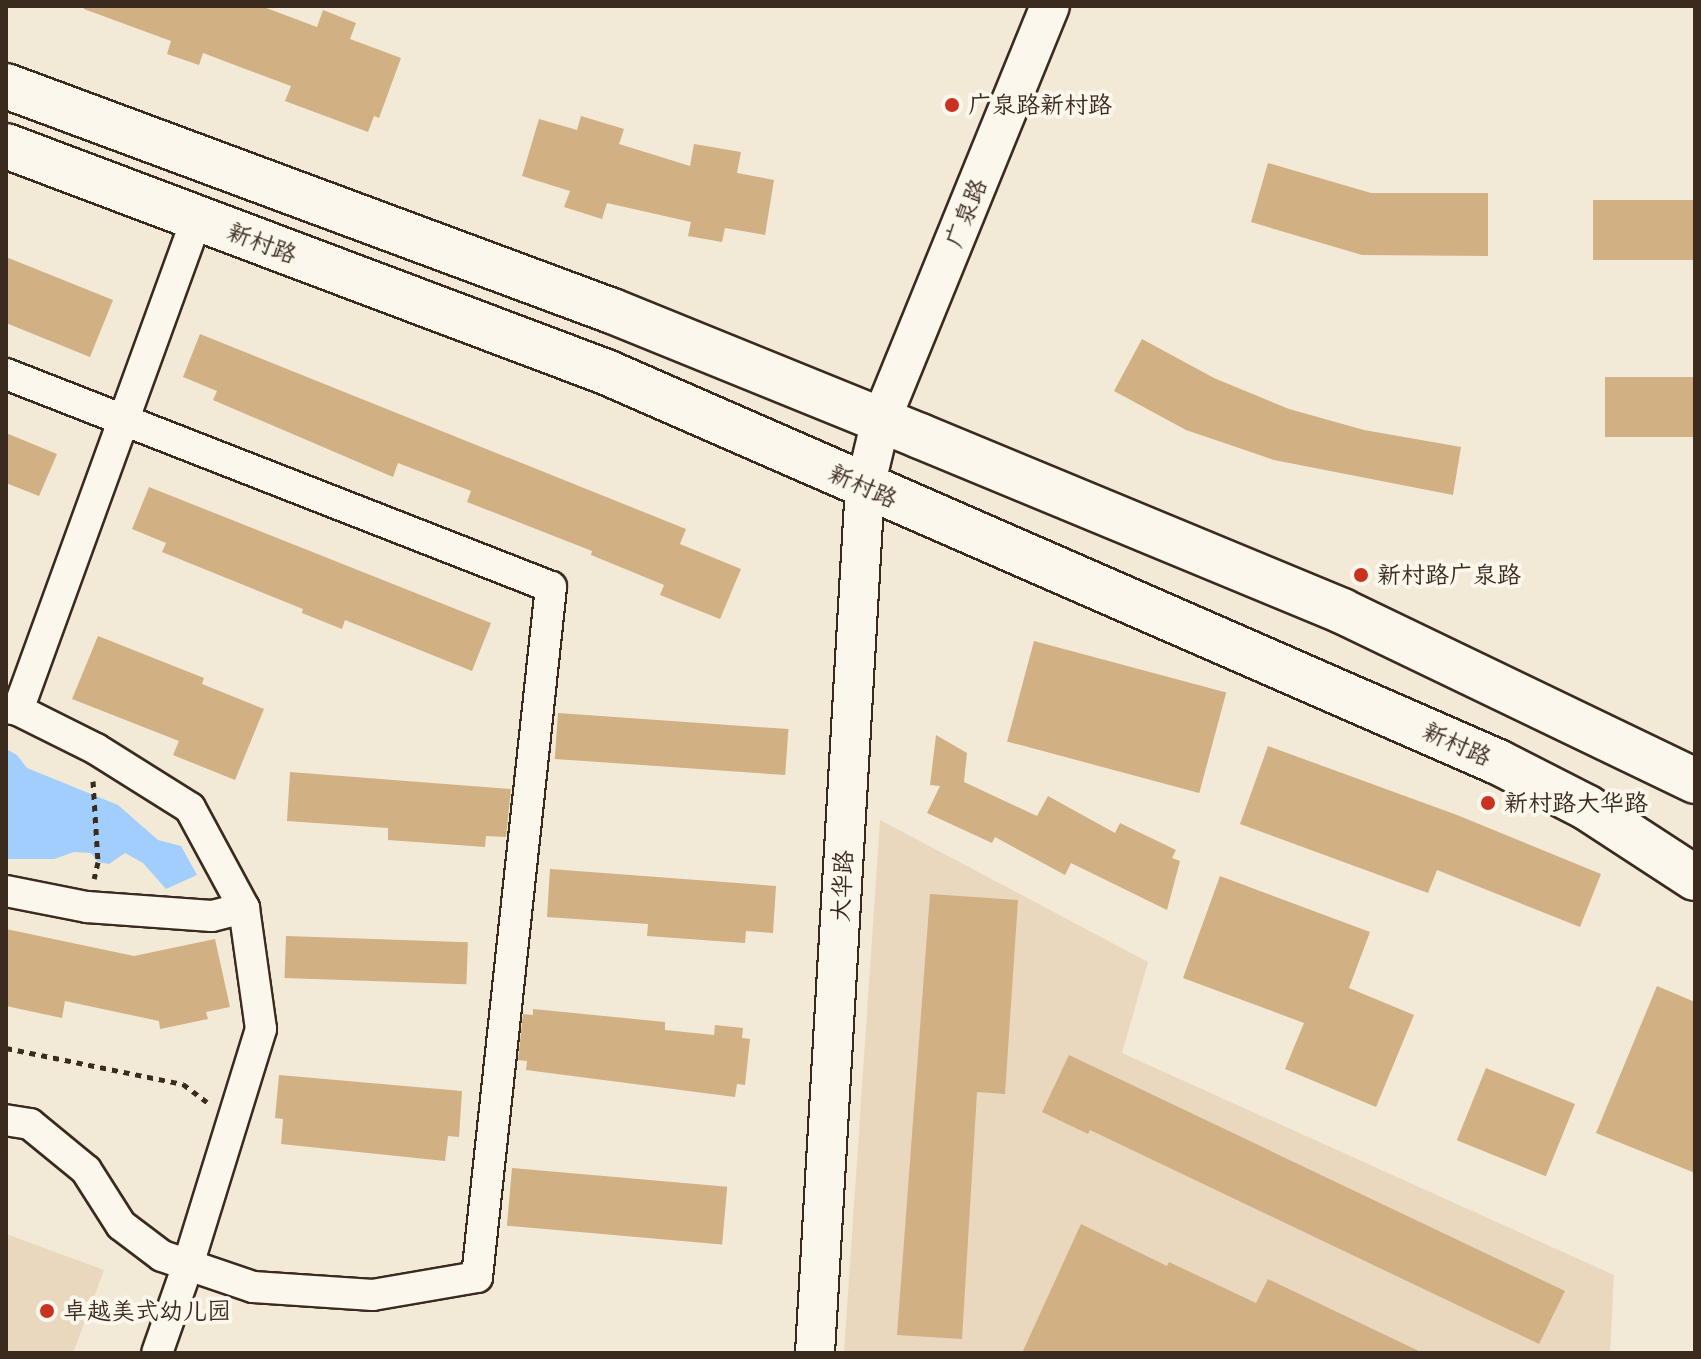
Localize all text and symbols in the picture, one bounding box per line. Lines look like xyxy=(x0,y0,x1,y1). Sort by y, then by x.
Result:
place label: 广泉路新村路 xyxy=(968,91,1112,119)
marker: 广泉路新村路 xyxy=(943,96,961,114)
street label: 广泉路 xyxy=(939,174,993,252)
street label: 新村路 xyxy=(223,217,301,269)
street label: 新村路 xyxy=(824,458,902,514)
place label: 新村路广泉路 xyxy=(1377,561,1521,589)
marker: 新村路广泉路 xyxy=(1352,566,1370,584)
street label: 新村路 xyxy=(1418,716,1496,772)
place label: 新村路大华路 xyxy=(1504,789,1648,817)
marker: 新村路大华路 xyxy=(1479,794,1497,812)
street label: 大华路 xyxy=(826,849,858,923)
place label: 卓越美式幼儿园 xyxy=(63,1297,231,1325)
marker: 卓越美式幼儿园 xyxy=(38,1302,56,1320)

